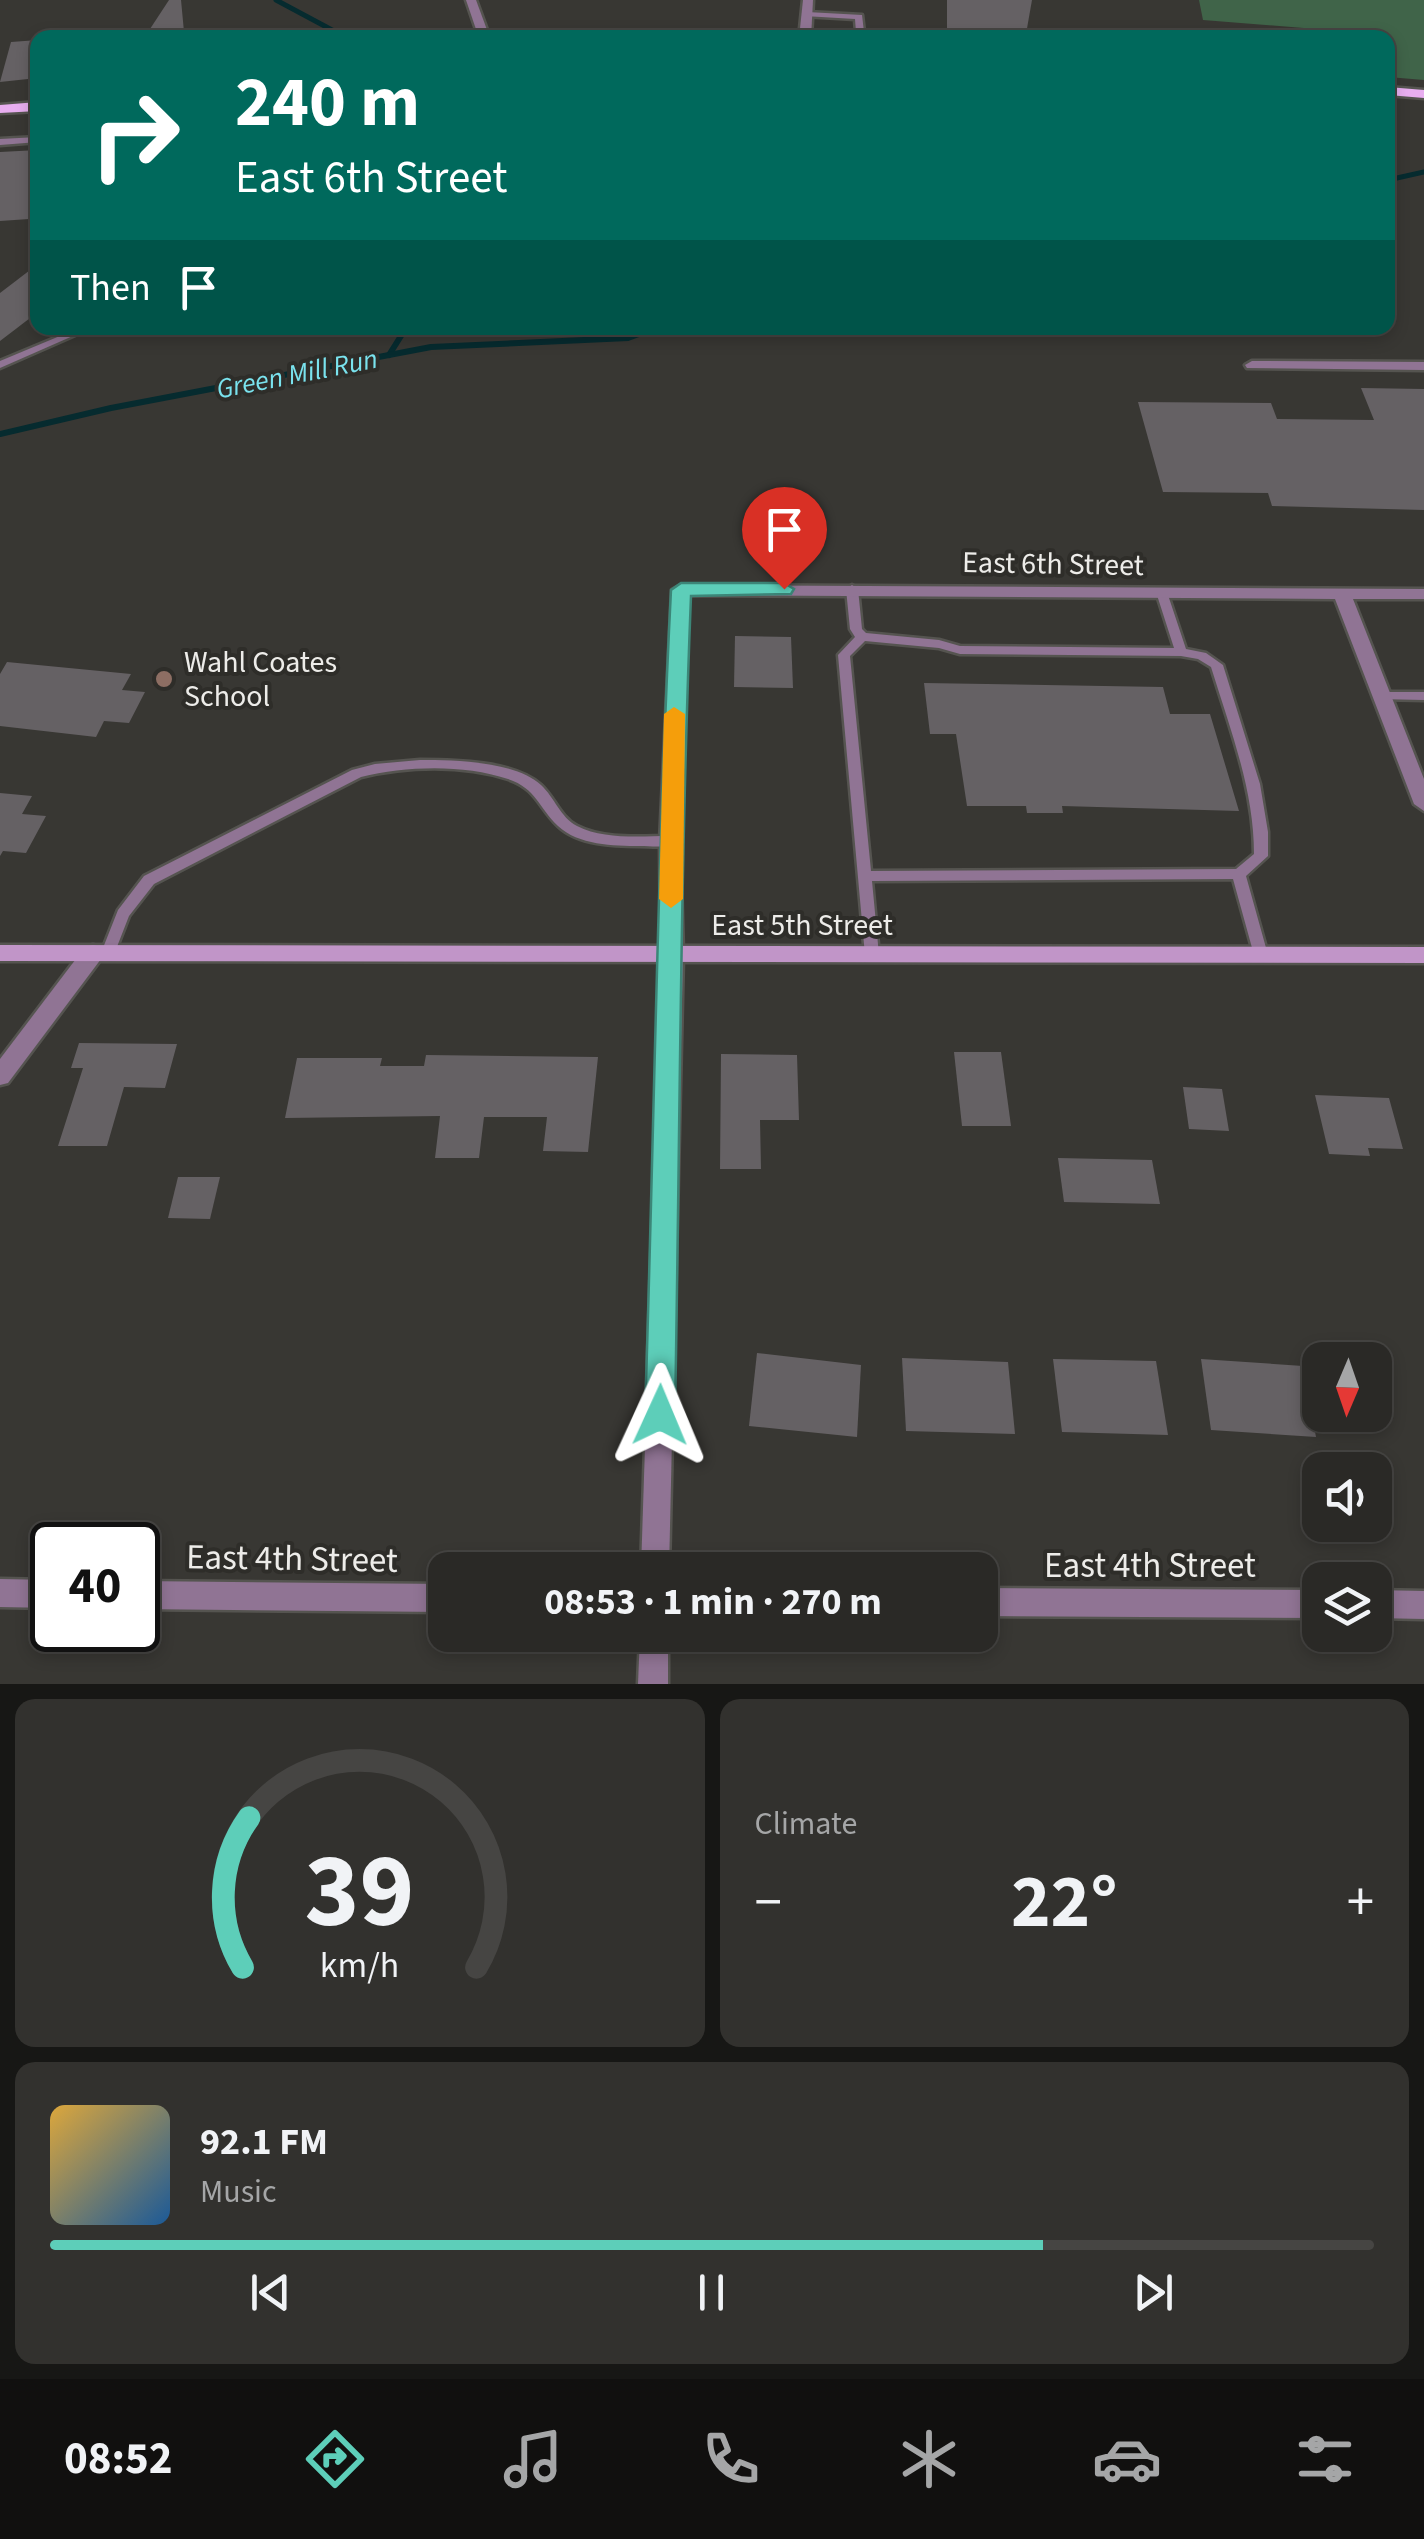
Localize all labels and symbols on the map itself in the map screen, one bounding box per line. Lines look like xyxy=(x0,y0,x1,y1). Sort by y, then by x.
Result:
water label: Green Mill Run xyxy=(213,339,381,409)
pin xyxy=(742,487,827,590)
street label: East 6th Street xyxy=(962,541,1144,587)
place label: Wahl Coates School xyxy=(184,641,337,718)
marker: Wahl Coates School xyxy=(153,668,175,690)
street label: East 5th Street xyxy=(711,904,893,947)
north arrow xyxy=(1302,1342,1392,1432)
position arrow xyxy=(608,1363,712,1467)
speed limit sign: 40 xyxy=(30,1522,160,1652)
street label: East 4th Street xyxy=(186,1532,399,1586)
street label: East 4th Street xyxy=(1044,1541,1256,1591)

